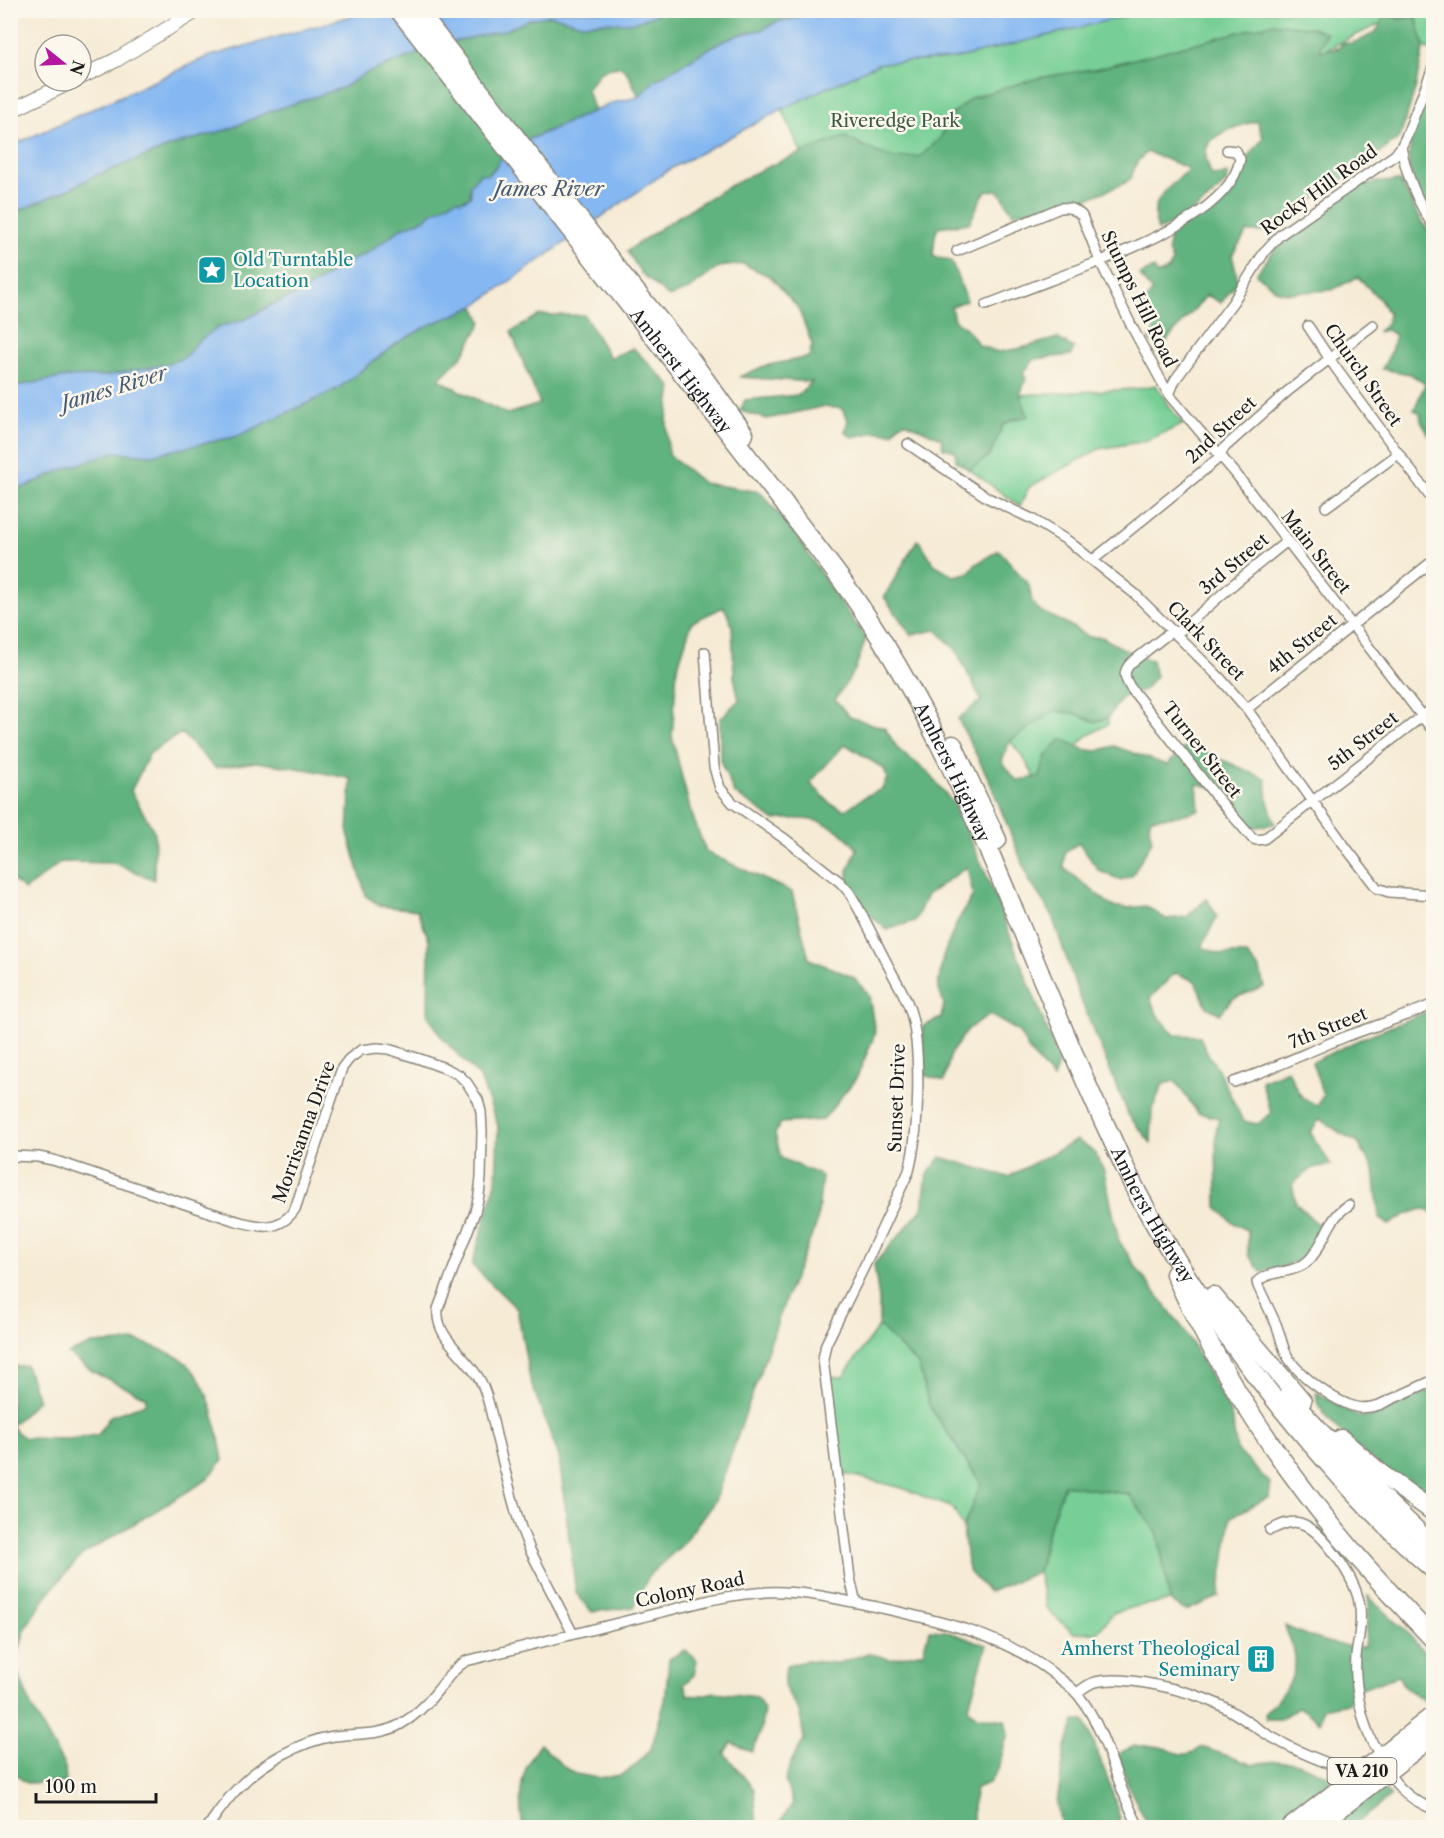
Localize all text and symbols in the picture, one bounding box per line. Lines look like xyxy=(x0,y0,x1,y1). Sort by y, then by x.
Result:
north arrow xyxy=(33,33,93,93)
text: N xyxy=(66,58,89,77)
park label: Riveredge Park xyxy=(830,110,961,132)
street label: Rocky Hill Road xyxy=(1256,140,1382,240)
water label: James River xyxy=(488,177,606,201)
street label: Stumps Hill Road xyxy=(1096,227,1182,371)
place label: Old Turntable Location xyxy=(233,249,353,292)
place icon: Old Turntable Location xyxy=(196,254,228,286)
street label: Amherst Highway xyxy=(625,303,737,439)
street label: Church Street xyxy=(1320,319,1407,431)
water label: James River xyxy=(52,360,172,417)
street label: 2nd Street xyxy=(1181,391,1261,468)
street label: Main Street xyxy=(1277,506,1356,599)
street label: 3rd Street xyxy=(1195,528,1274,599)
street label: Clark Street xyxy=(1163,597,1250,686)
street label: 4th Street xyxy=(1262,609,1342,679)
street label: Amherst Highway xyxy=(909,698,995,847)
street label: Turner Street xyxy=(1158,698,1247,803)
street label: 5th Street xyxy=(1323,706,1403,775)
street label: 7th Street xyxy=(1286,1002,1371,1054)
street label: Sunset Drive xyxy=(884,1043,910,1153)
street label: Morrisanna Drive xyxy=(268,1058,340,1206)
street label: Amherst Highway xyxy=(1105,1142,1200,1288)
street label: Colony Road xyxy=(633,1568,747,1612)
place label: Amherst Theological Seminary xyxy=(1060,1638,1241,1681)
building icon: Amherst Theological Seminary xyxy=(1245,1643,1277,1675)
road number: VA 210 xyxy=(1328,1758,1396,1784)
scale bar xyxy=(36,1766,156,1804)
text: 100 m xyxy=(45,1776,97,1798)

